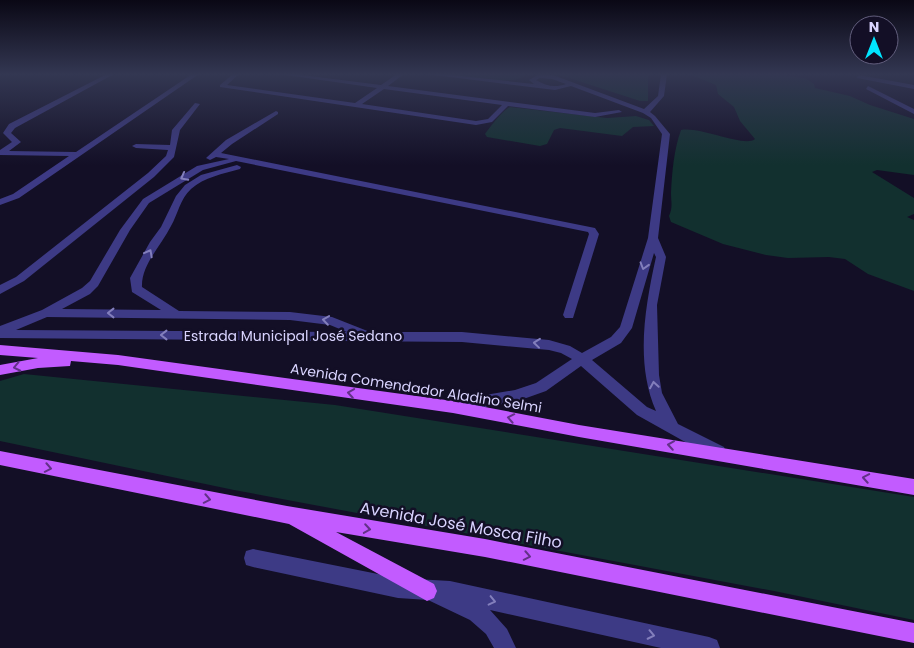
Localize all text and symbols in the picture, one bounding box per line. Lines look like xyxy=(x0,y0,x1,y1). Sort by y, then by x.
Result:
north arrow xyxy=(849,15,899,65)
text: N xyxy=(869,17,879,37)
one-way arrow xyxy=(180,170,189,180)
one-way arrow xyxy=(143,250,153,259)
one-way arrow xyxy=(640,262,650,270)
one-way arrow xyxy=(107,308,114,318)
one-way arrow xyxy=(321,316,330,326)
street label: Estrada Municipal José Sedano xyxy=(184,326,402,346)
one-way arrow xyxy=(160,330,168,340)
one-way arrow xyxy=(532,338,540,349)
street label: Avenida Comendador Aladino Selmi xyxy=(289,358,543,418)
one-way arrow xyxy=(13,361,21,371)
one-way arrow xyxy=(649,381,659,389)
one-way arrow xyxy=(346,388,354,399)
one-way arrow xyxy=(507,413,516,423)
one-way arrow xyxy=(667,441,676,451)
one-way arrow xyxy=(43,462,52,472)
one-way arrow xyxy=(862,474,870,484)
one-way arrow xyxy=(203,494,212,504)
street label: Avenida José Mosca Filho xyxy=(358,496,564,554)
one-way arrow xyxy=(363,523,371,533)
one-way arrow xyxy=(523,550,532,561)
one-way arrow xyxy=(487,595,496,606)
one-way arrow xyxy=(646,630,655,640)

